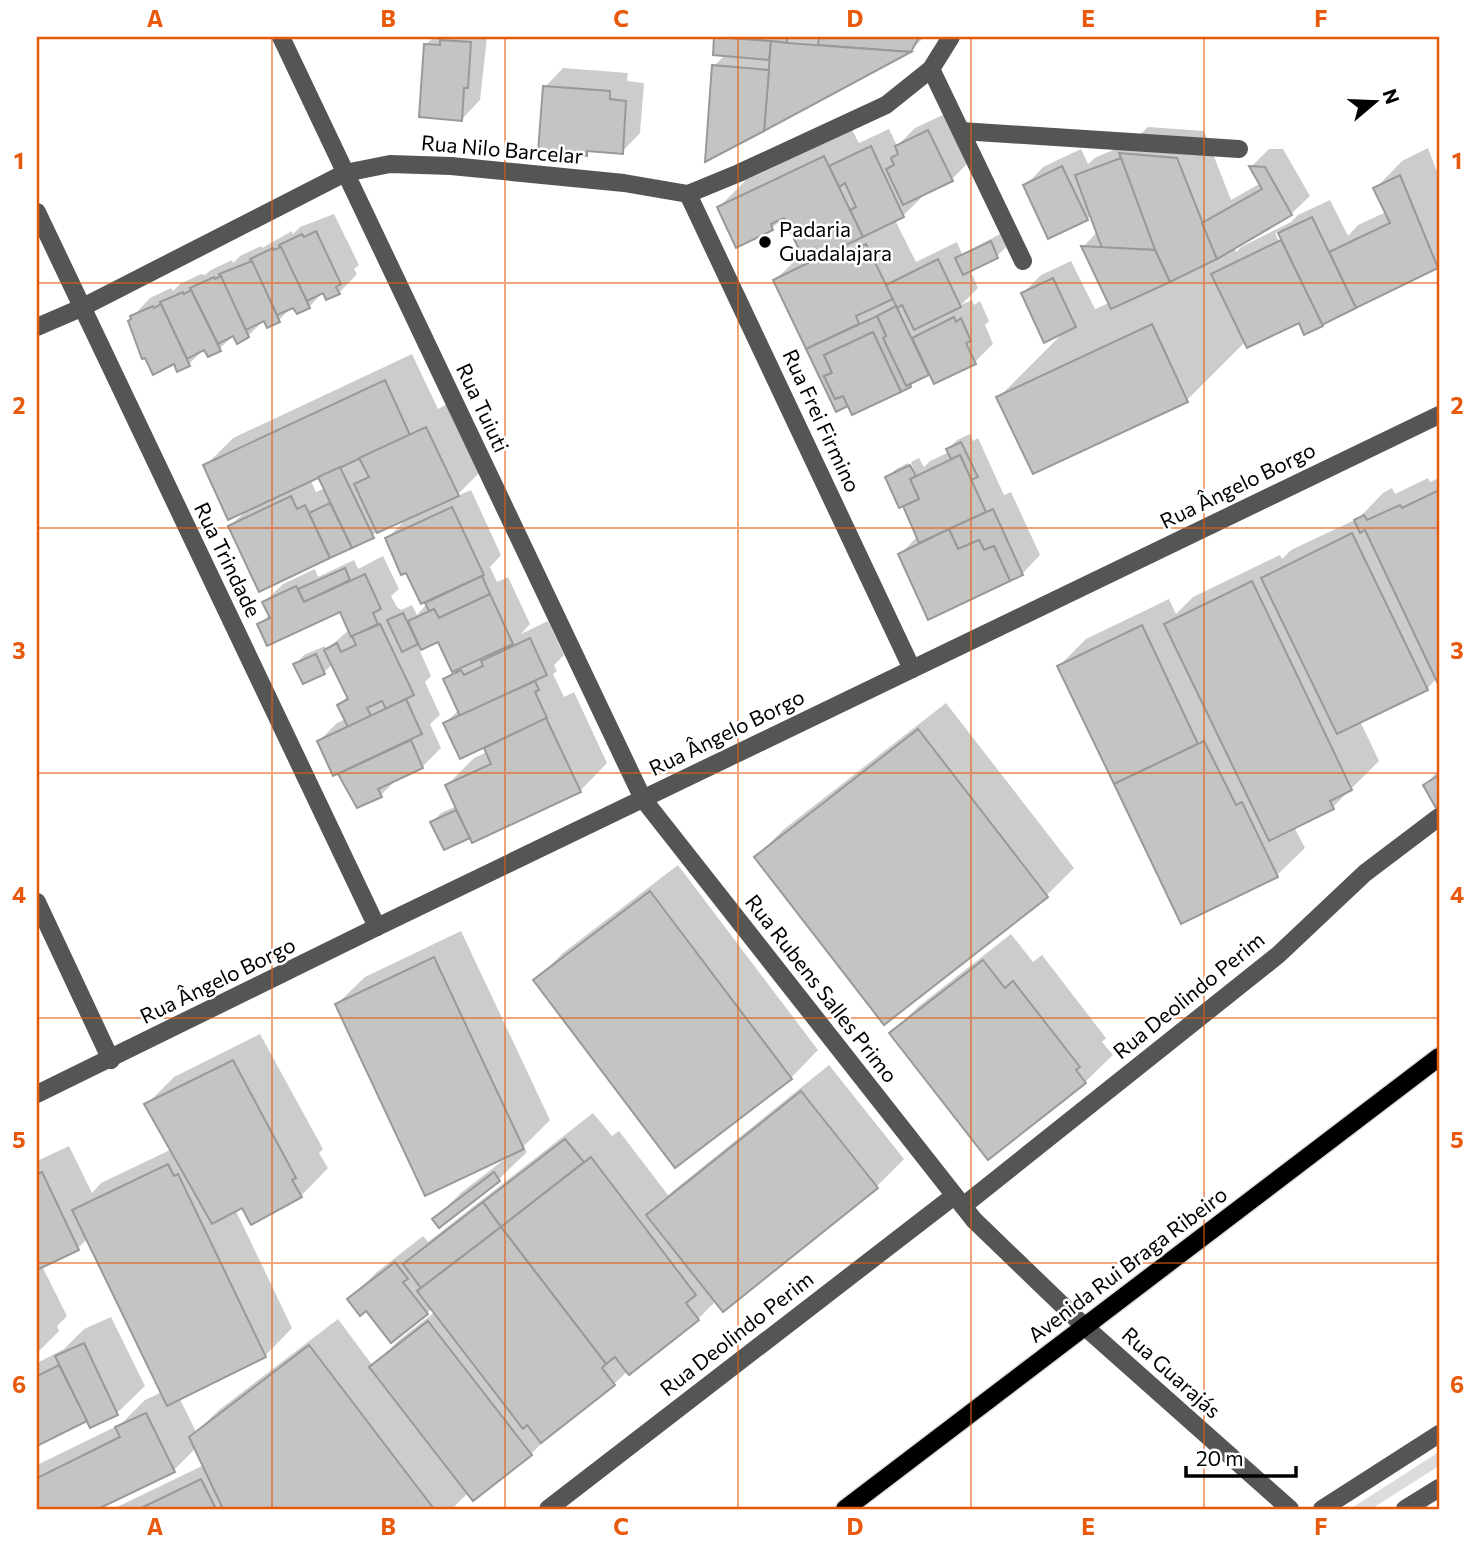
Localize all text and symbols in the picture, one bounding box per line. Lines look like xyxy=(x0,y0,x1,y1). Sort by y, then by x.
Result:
text: A xyxy=(147,4,164,32)
text: B xyxy=(380,4,396,32)
text: C xyxy=(613,4,629,32)
text: D xyxy=(847,4,864,32)
text: E xyxy=(1081,4,1095,32)
text: F xyxy=(1314,4,1328,32)
north arrow xyxy=(1340,66,1410,136)
text: N xyxy=(1378,86,1405,107)
street label: Rua Nilo Barcelar xyxy=(420,129,584,168)
text: 1 xyxy=(14,146,24,174)
text: 1 xyxy=(1452,146,1462,174)
place label: Padaria Guadalajara xyxy=(779,216,892,265)
marker: Padaria Guadalajara xyxy=(757,234,773,250)
street label: Rua Frei Firmino xyxy=(778,345,866,496)
street label: Rua Tuiuti xyxy=(452,359,515,456)
text: 2 xyxy=(12,391,26,419)
text: 2 xyxy=(1450,391,1464,419)
street label: Rua Ângelo Borgo xyxy=(1156,436,1319,533)
street label: Rua Trindade xyxy=(190,498,267,621)
text: 3 xyxy=(12,636,26,664)
text: 3 xyxy=(1450,636,1464,664)
street label: Rua Ângelo Borgo xyxy=(645,683,808,780)
text: 4 xyxy=(12,880,26,908)
text: 4 xyxy=(1450,880,1464,908)
street label: Rua Rubens Salles Primo xyxy=(741,889,903,1087)
street label: Rua Deolindo Perim xyxy=(1107,926,1269,1063)
street label: Rua Ângelo Borgo xyxy=(136,931,299,1028)
text: 5 xyxy=(12,1125,26,1153)
text: 5 xyxy=(1450,1125,1464,1153)
street label: Avenida Rui Braga Ribeiro xyxy=(1023,1181,1232,1347)
street label: Rua Deolindo Perim xyxy=(655,1265,818,1400)
street label: Rua Guarajás xyxy=(1118,1321,1226,1423)
text: 6 xyxy=(12,1370,26,1398)
text: 6 xyxy=(1450,1370,1464,1398)
scale bar xyxy=(1186,1434,1296,1478)
text: 20 m xyxy=(1196,1445,1244,1470)
text: A xyxy=(147,1512,164,1540)
text: B xyxy=(380,1512,396,1540)
text: C xyxy=(613,1512,629,1540)
text: D xyxy=(847,1512,864,1540)
text: E xyxy=(1081,1512,1095,1540)
text: F xyxy=(1314,1512,1328,1540)

